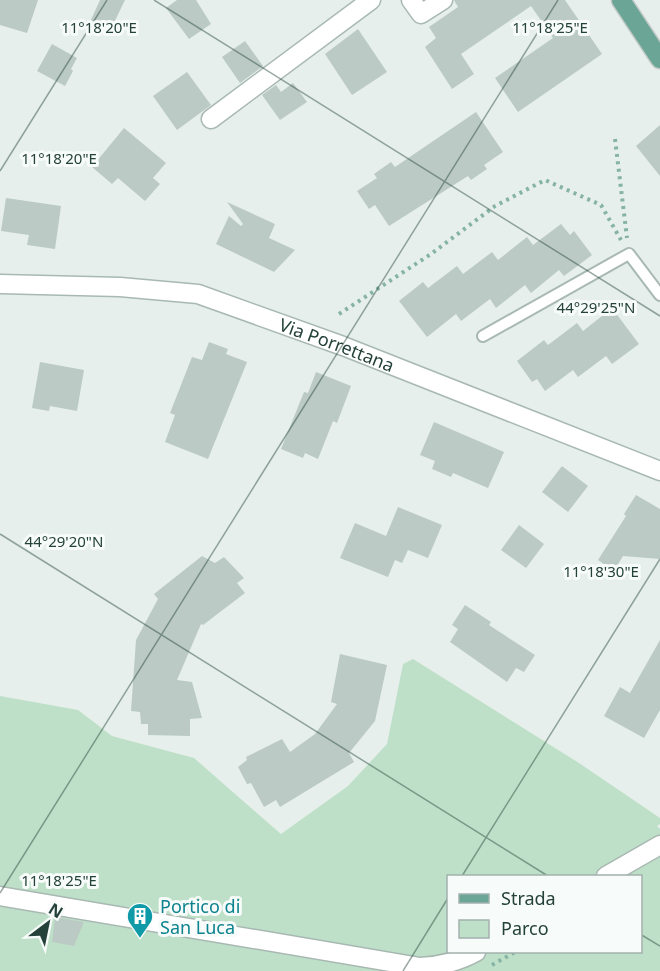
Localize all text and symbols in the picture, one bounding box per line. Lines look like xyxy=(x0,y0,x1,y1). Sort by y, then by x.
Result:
text: 11°18'20"E xyxy=(61,17,137,37)
text: 11°18'25"E xyxy=(512,17,588,37)
text: 11°18'20"E xyxy=(21,148,97,168)
text: 44°29'25"N xyxy=(557,297,635,317)
street label: Via Porrettana xyxy=(276,312,398,377)
text: 44°29'20"N xyxy=(25,531,103,551)
text: 11°18'30"E xyxy=(563,561,639,581)
text: 11°18'25"E xyxy=(21,870,97,890)
legend xyxy=(447,875,642,953)
text: Strada xyxy=(501,886,556,910)
north arrow xyxy=(18,893,78,953)
place label: Portico di San Luca xyxy=(160,894,240,939)
text: N xyxy=(45,898,67,923)
building icon: Portico di San Luca xyxy=(125,901,155,939)
text: Parco xyxy=(501,916,549,940)

